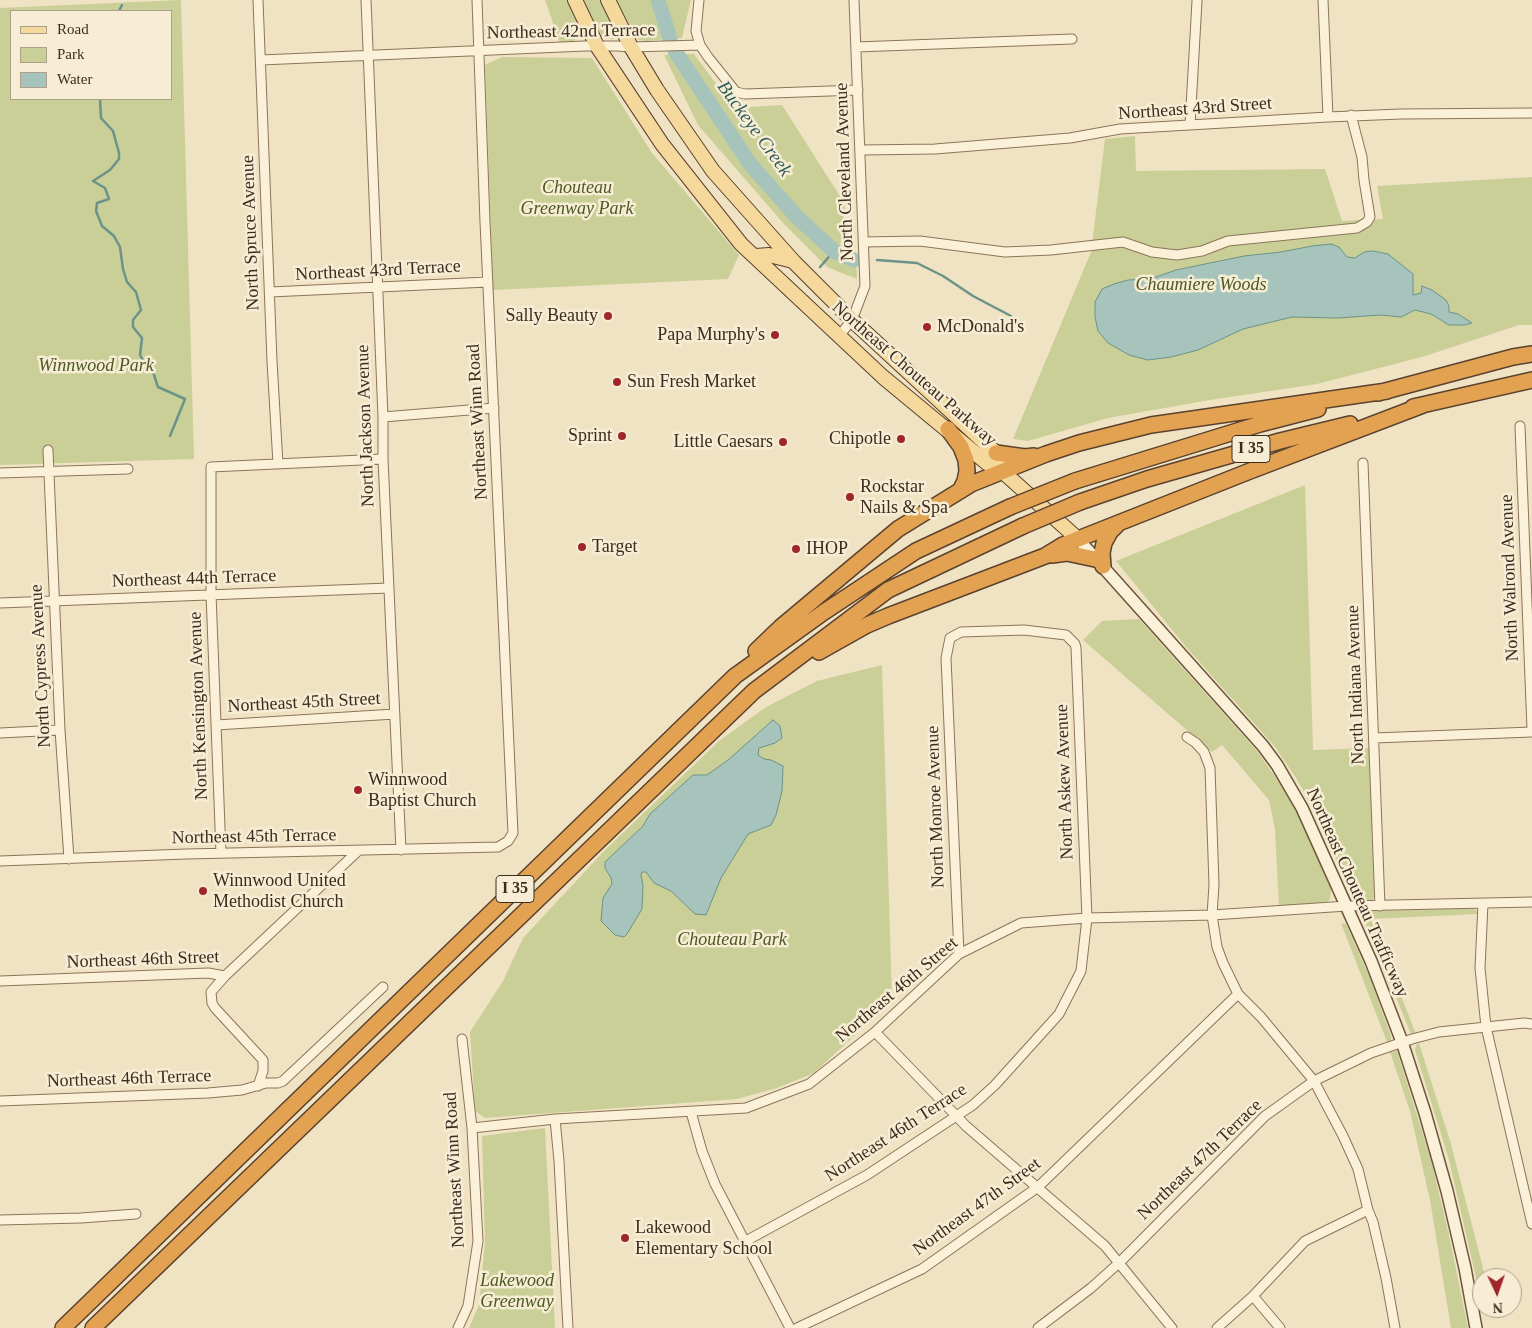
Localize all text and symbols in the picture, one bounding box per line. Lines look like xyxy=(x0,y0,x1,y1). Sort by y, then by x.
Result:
legend xyxy=(10,10,172,100)
street label: Northeast 42nd Terrace xyxy=(486,20,656,44)
text: Road xyxy=(57,21,89,37)
text: Park xyxy=(57,46,85,62)
text: Water xyxy=(57,71,92,87)
water label: Buckeye Creek xyxy=(712,77,796,181)
street label: North Cleveland Avenue xyxy=(831,82,859,262)
street label: Northeast 43rd Street xyxy=(1117,93,1273,125)
street label: North Spruce Avenue xyxy=(237,155,265,311)
park label: Chouteau Greenway Park xyxy=(521,177,633,220)
street label: Northeast 43rd Terrace xyxy=(295,256,461,286)
park label: Chaumiere Woods xyxy=(1135,274,1267,296)
street label: Northeast Chouteau Parkway xyxy=(827,297,1001,451)
place label: Sally Beauty xyxy=(506,305,598,327)
marker: Sally Beauty xyxy=(602,310,614,322)
place label: McDonald's xyxy=(937,316,1024,338)
marker: McDonald's xyxy=(921,321,933,333)
place label: Papa Murphy's xyxy=(657,324,765,346)
marker: Papa Murphy's xyxy=(769,329,781,341)
street label: Northeast Winn Road xyxy=(463,343,493,501)
street label: North Jackson Avenue xyxy=(352,344,380,508)
park label: Winnwood Park xyxy=(38,355,154,377)
place label: Sun Fresh Market xyxy=(627,371,756,393)
marker: Sun Fresh Market xyxy=(611,376,623,388)
place label: Sprint xyxy=(568,425,612,447)
place label: Chipotle xyxy=(829,428,891,450)
marker: Sprint xyxy=(616,430,628,442)
place label: Little Caesars xyxy=(674,431,773,453)
marker: Chipotle xyxy=(895,433,907,445)
marker: Little Caesars xyxy=(777,436,789,448)
road number: I 35 xyxy=(1232,436,1270,462)
place label: Rockstar Nails & Spa xyxy=(860,476,948,518)
marker: Rockstar Nails & Spa xyxy=(844,491,856,503)
street label: North Walrond Avenue xyxy=(1496,494,1524,662)
place label: Target xyxy=(592,536,637,558)
place label: IHOP xyxy=(806,538,848,560)
marker: Target xyxy=(576,541,588,553)
marker: IHOP xyxy=(790,543,802,555)
street label: Northeast 44th Terrace xyxy=(111,565,277,593)
street label: North Cypress Avenue xyxy=(26,584,56,748)
street label: North Indiana Avenue xyxy=(1342,605,1370,765)
street label: North Kensington Avenue xyxy=(185,611,213,801)
street label: Northeast 45th Street xyxy=(227,688,381,718)
street label: North Askew Avenue xyxy=(1051,704,1079,860)
street label: North Monroe Avenue xyxy=(922,725,950,889)
place label: Winnwood Baptist Church xyxy=(368,769,476,812)
marker: Winnwood Baptist Church xyxy=(352,784,364,796)
street label: Northeast Chouteau Trafficway xyxy=(1301,785,1413,1001)
street label: Northeast 45th Terrace xyxy=(171,825,337,849)
place label: Winnwood United Methodist Church xyxy=(213,870,346,912)
road number: I 35 xyxy=(496,876,534,902)
marker: Winnwood United Methodist Church xyxy=(197,885,209,897)
park label: Chouteau Park xyxy=(677,929,787,951)
street label: Northeast 46th Street xyxy=(831,933,963,1047)
street label: Northeast 46th Street xyxy=(66,947,220,973)
street label: Northeast 46th Terrace xyxy=(46,1065,212,1093)
street label: Northeast 46th Terrace xyxy=(821,1079,971,1187)
street label: Northeast Winn Road xyxy=(440,1091,470,1249)
street label: Northeast 47th Terrace xyxy=(1133,1095,1267,1225)
street label: Northeast 47th Street xyxy=(909,1153,1045,1261)
place label: Lakewood Elementary School xyxy=(635,1217,772,1260)
marker: Lakewood Elementary School xyxy=(619,1232,631,1244)
north arrow xyxy=(1472,1268,1522,1318)
park label: Lakewood Greenway xyxy=(480,1270,554,1312)
text: N xyxy=(1492,1300,1503,1315)

